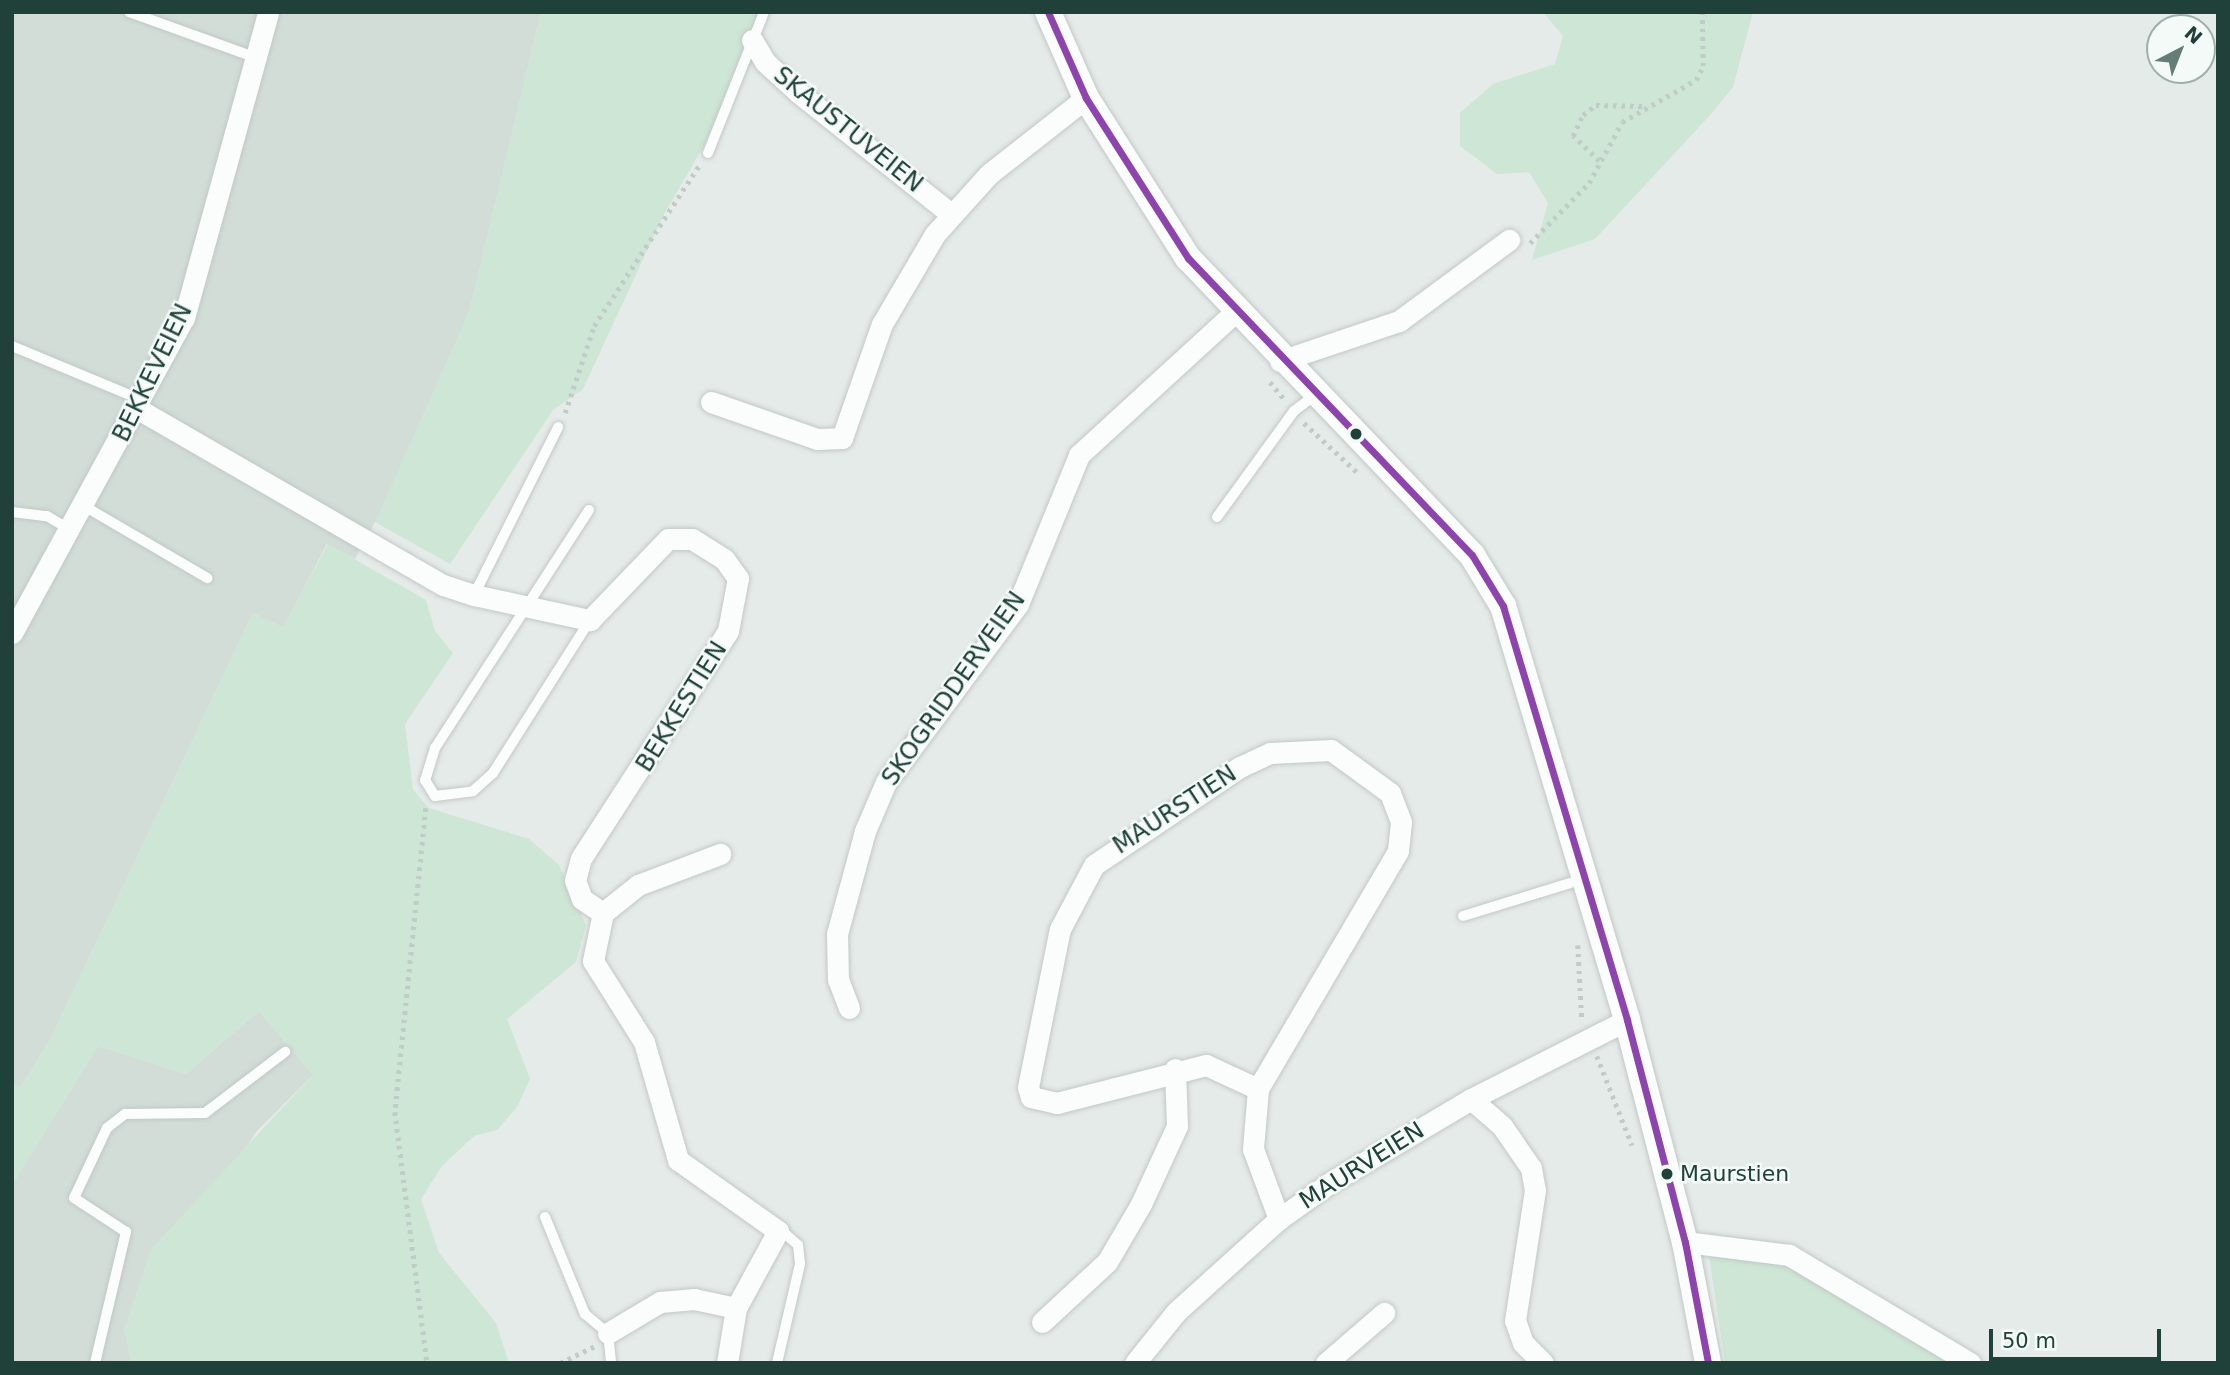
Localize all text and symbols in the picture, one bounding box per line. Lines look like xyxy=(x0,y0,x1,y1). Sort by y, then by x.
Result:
north arrow xyxy=(2146,14,2216,84)
text: N xyxy=(2180,21,2207,48)
street label: SKAUSTUVEIEN xyxy=(768,61,928,199)
street label: BEKKEVEIEN xyxy=(107,299,199,447)
unlabelled marker xyxy=(1349,427,1363,441)
street label: SKOGRIDDERVEIEN xyxy=(876,586,1032,792)
street label: BEKKESTIEN xyxy=(630,636,734,778)
street label: MAURSTIEN xyxy=(1108,759,1242,861)
street label: MAURVEIEN xyxy=(1294,1116,1430,1216)
place label: Maurstien xyxy=(1680,1161,1789,1187)
marker: Maurstien xyxy=(1660,1167,1674,1181)
scale bar xyxy=(1992,1316,2164,1360)
text: 50 m xyxy=(2002,1329,2056,1353)

